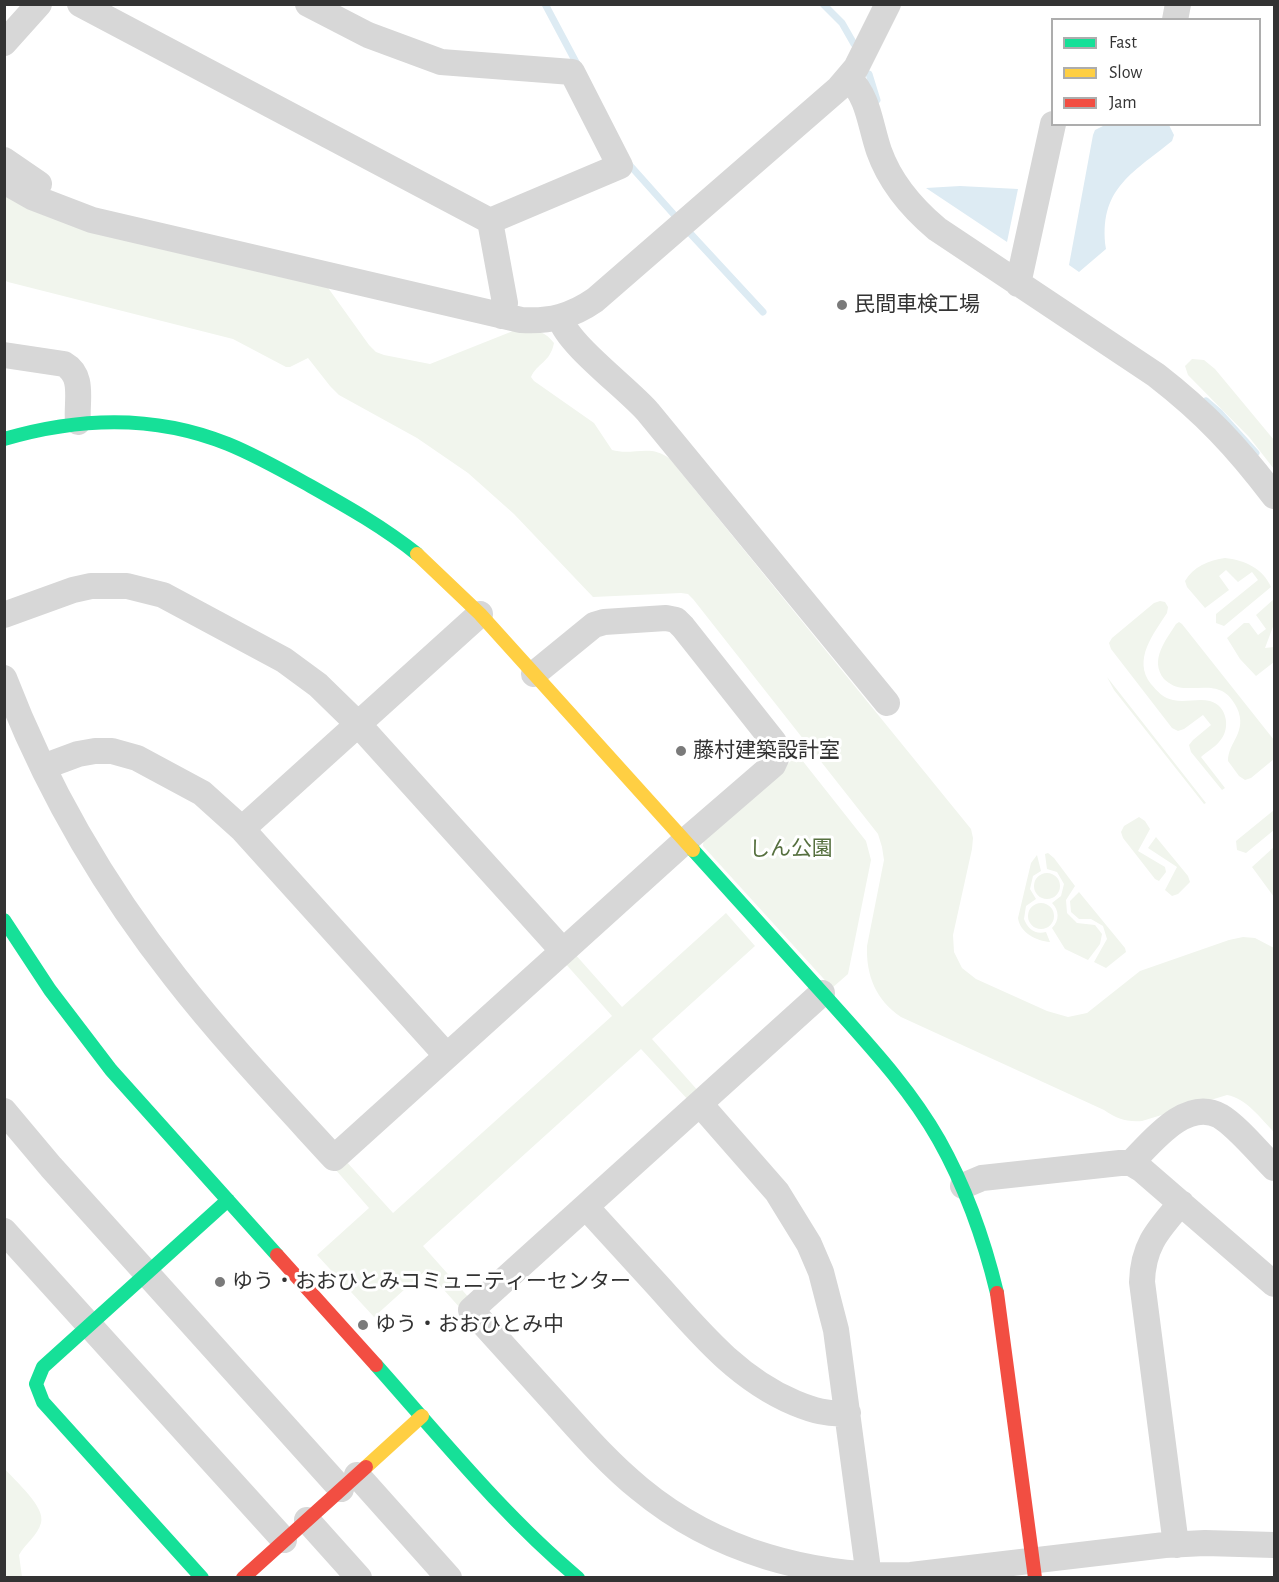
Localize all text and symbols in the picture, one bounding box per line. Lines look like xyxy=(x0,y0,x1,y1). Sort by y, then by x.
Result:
legend xyxy=(1051,18,1261,126)
text: Fast xyxy=(1109,34,1137,52)
text: Slow xyxy=(1109,64,1142,82)
text: Jam xyxy=(1109,94,1137,112)
place label: 民間車検工場 xyxy=(854,292,980,318)
marker: 民間車検工場 xyxy=(835,298,849,312)
place label: 藤村建築設計室 xyxy=(693,738,840,764)
marker: 藤村建築設計室 xyxy=(674,744,688,758)
park label: しん公園 xyxy=(749,836,833,862)
place label: ゆう・おおひとみコミュニティーセンター xyxy=(232,1269,631,1295)
marker: ゆう・おおひとみコミュニティーセンター xyxy=(213,1275,227,1289)
place label: ゆう・おおひとみ中 xyxy=(375,1312,564,1338)
marker: ゆう・おおひとみ中 xyxy=(356,1318,370,1332)

